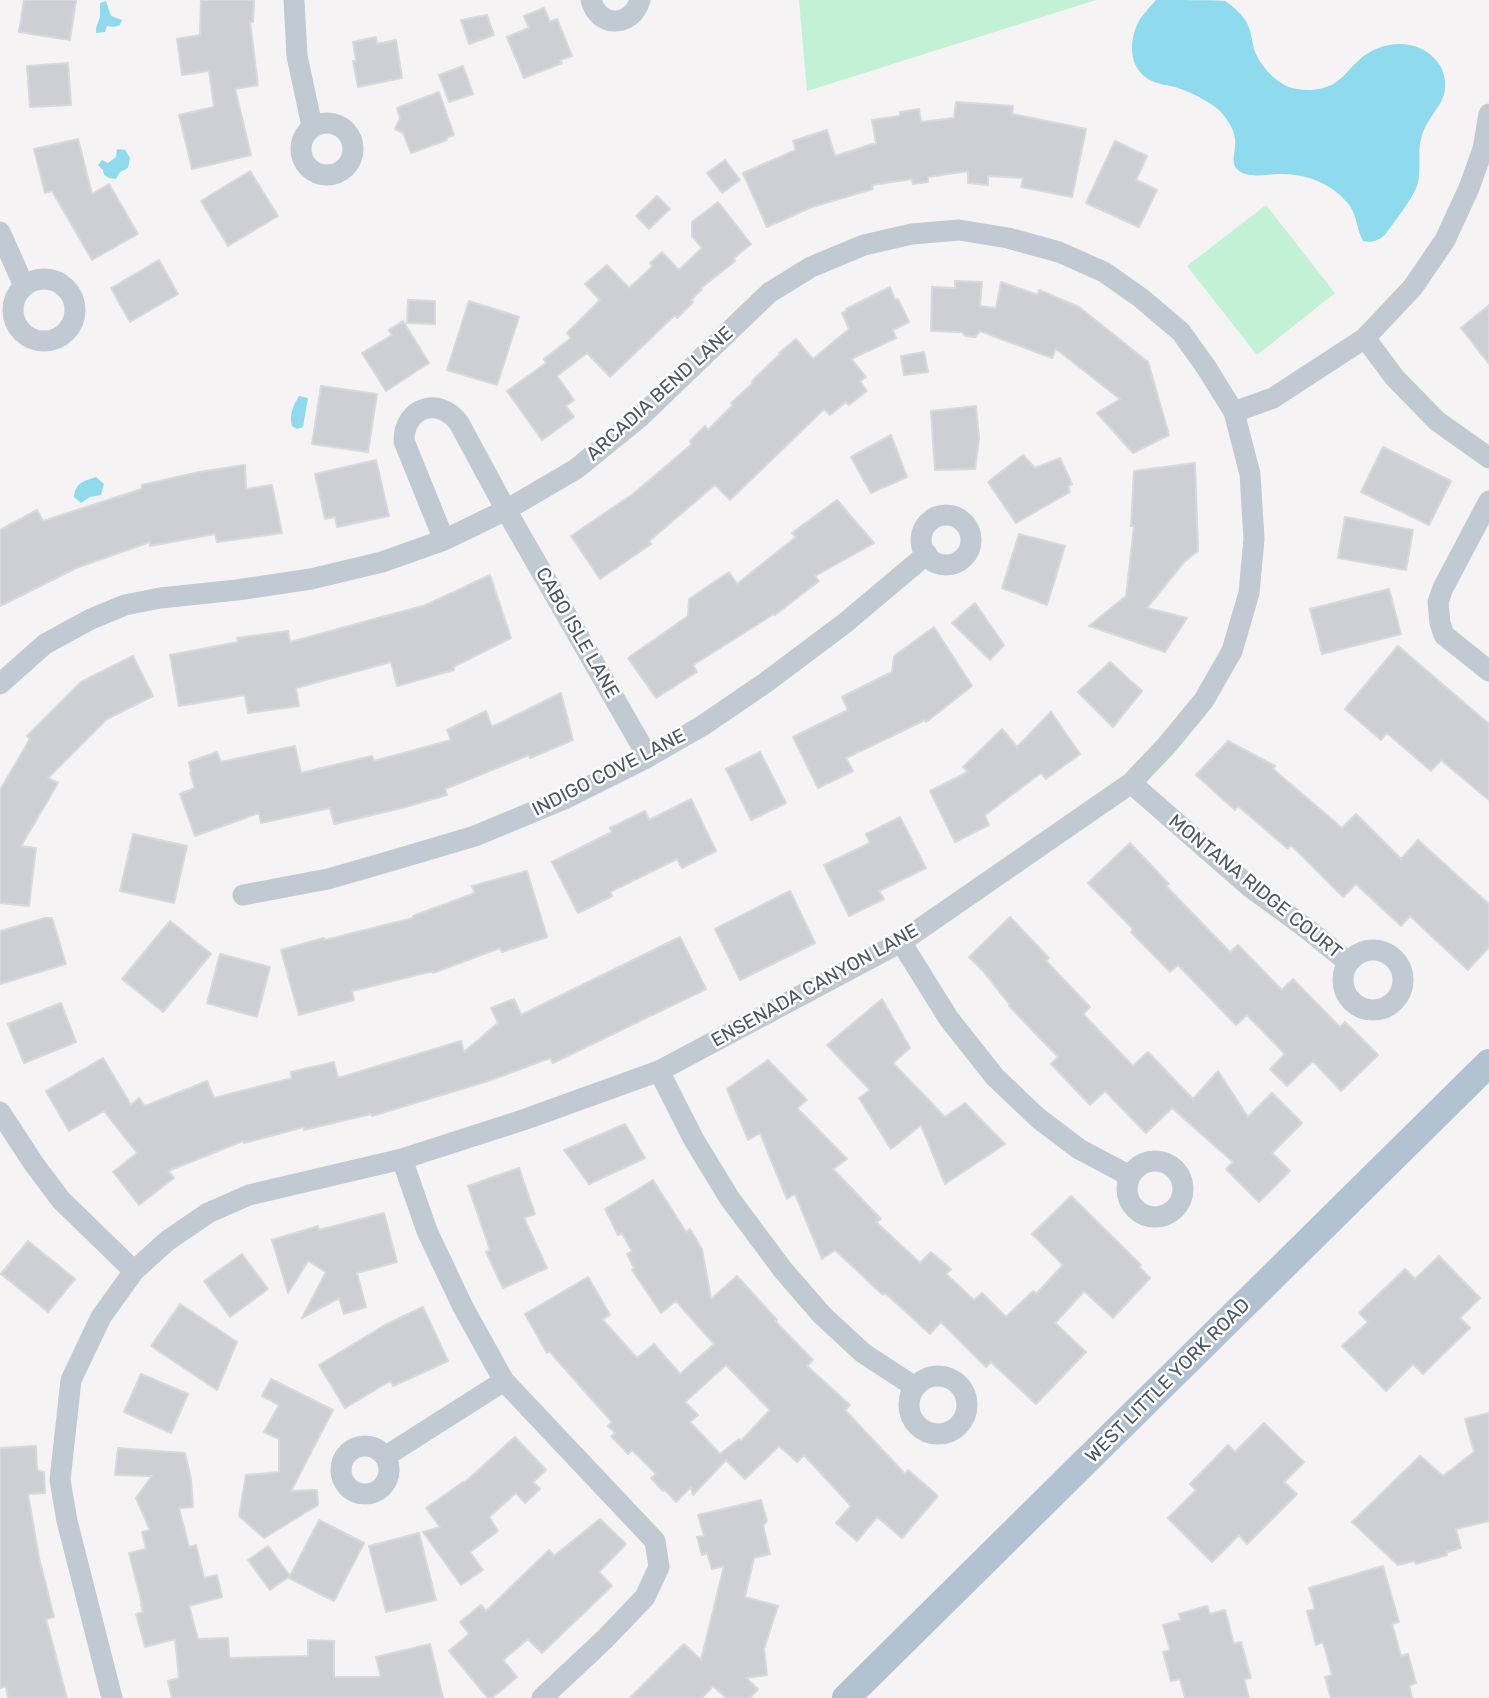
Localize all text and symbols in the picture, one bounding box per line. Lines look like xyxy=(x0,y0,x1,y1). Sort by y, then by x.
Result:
street label: ARCADIA BEND LANE xyxy=(582,322,738,466)
street label: CABO ISLE LANE xyxy=(530,563,624,703)
street label: INDIGO COVE LANE xyxy=(529,724,689,822)
street label: MONTANA RIDGE COURT xyxy=(1164,810,1346,964)
street label: ENSENADA CANYON LANE xyxy=(707,919,923,1053)
street label: WEST LITTLE YORK ROAD xyxy=(1081,1294,1255,1468)

